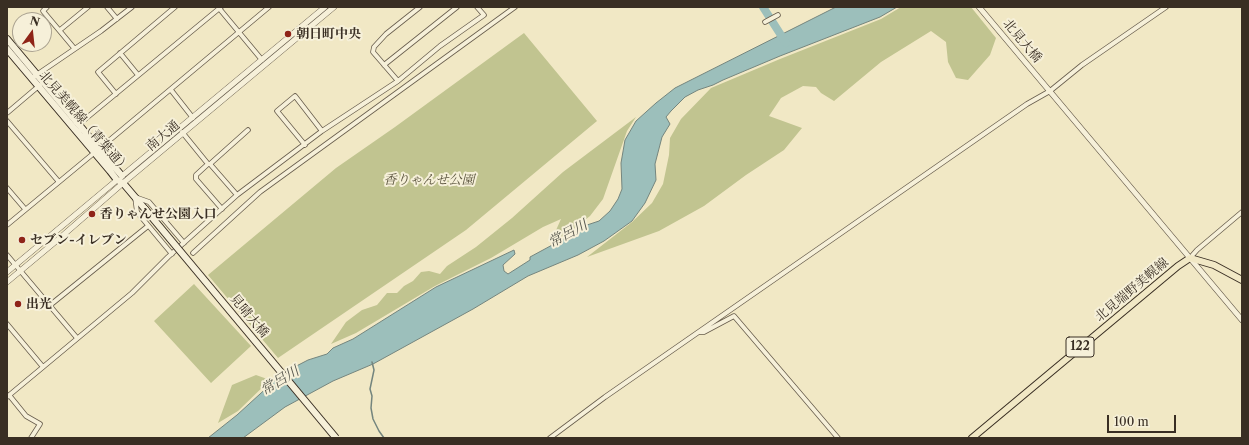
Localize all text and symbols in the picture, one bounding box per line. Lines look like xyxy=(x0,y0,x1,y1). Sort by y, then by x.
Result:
north arrow xyxy=(12,12,52,52)
text: N xyxy=(28,13,41,29)
street label: 北見大橋 xyxy=(999,16,1045,66)
place label: 朝日町中央 xyxy=(296,26,361,42)
marker: 朝日町中央 xyxy=(283,29,293,39)
street label: 北見美幌線（青葉通） xyxy=(35,68,133,176)
street label: 南大通 xyxy=(143,117,183,155)
park label: 香りゃんせ公園 xyxy=(384,172,474,188)
place label: 香りゃんせ公園入口 xyxy=(100,206,217,222)
marker: 香りゃんせ公園入口 xyxy=(87,209,97,219)
water label: 常呂川 xyxy=(546,217,590,251)
place label: セブン-イレブン xyxy=(30,232,127,248)
marker: セブン-イレブン xyxy=(17,235,27,245)
street label: 北見端野美幌線 xyxy=(1092,255,1172,325)
street label: 見晴大橋 xyxy=(226,291,272,341)
place label: 出光 xyxy=(26,296,52,312)
marker: 出光 xyxy=(13,299,23,309)
road number: 122 xyxy=(1066,337,1094,357)
water label: 常呂川 xyxy=(258,363,302,399)
scale bar xyxy=(1109,407,1178,433)
text: 100 m xyxy=(1114,414,1149,429)

